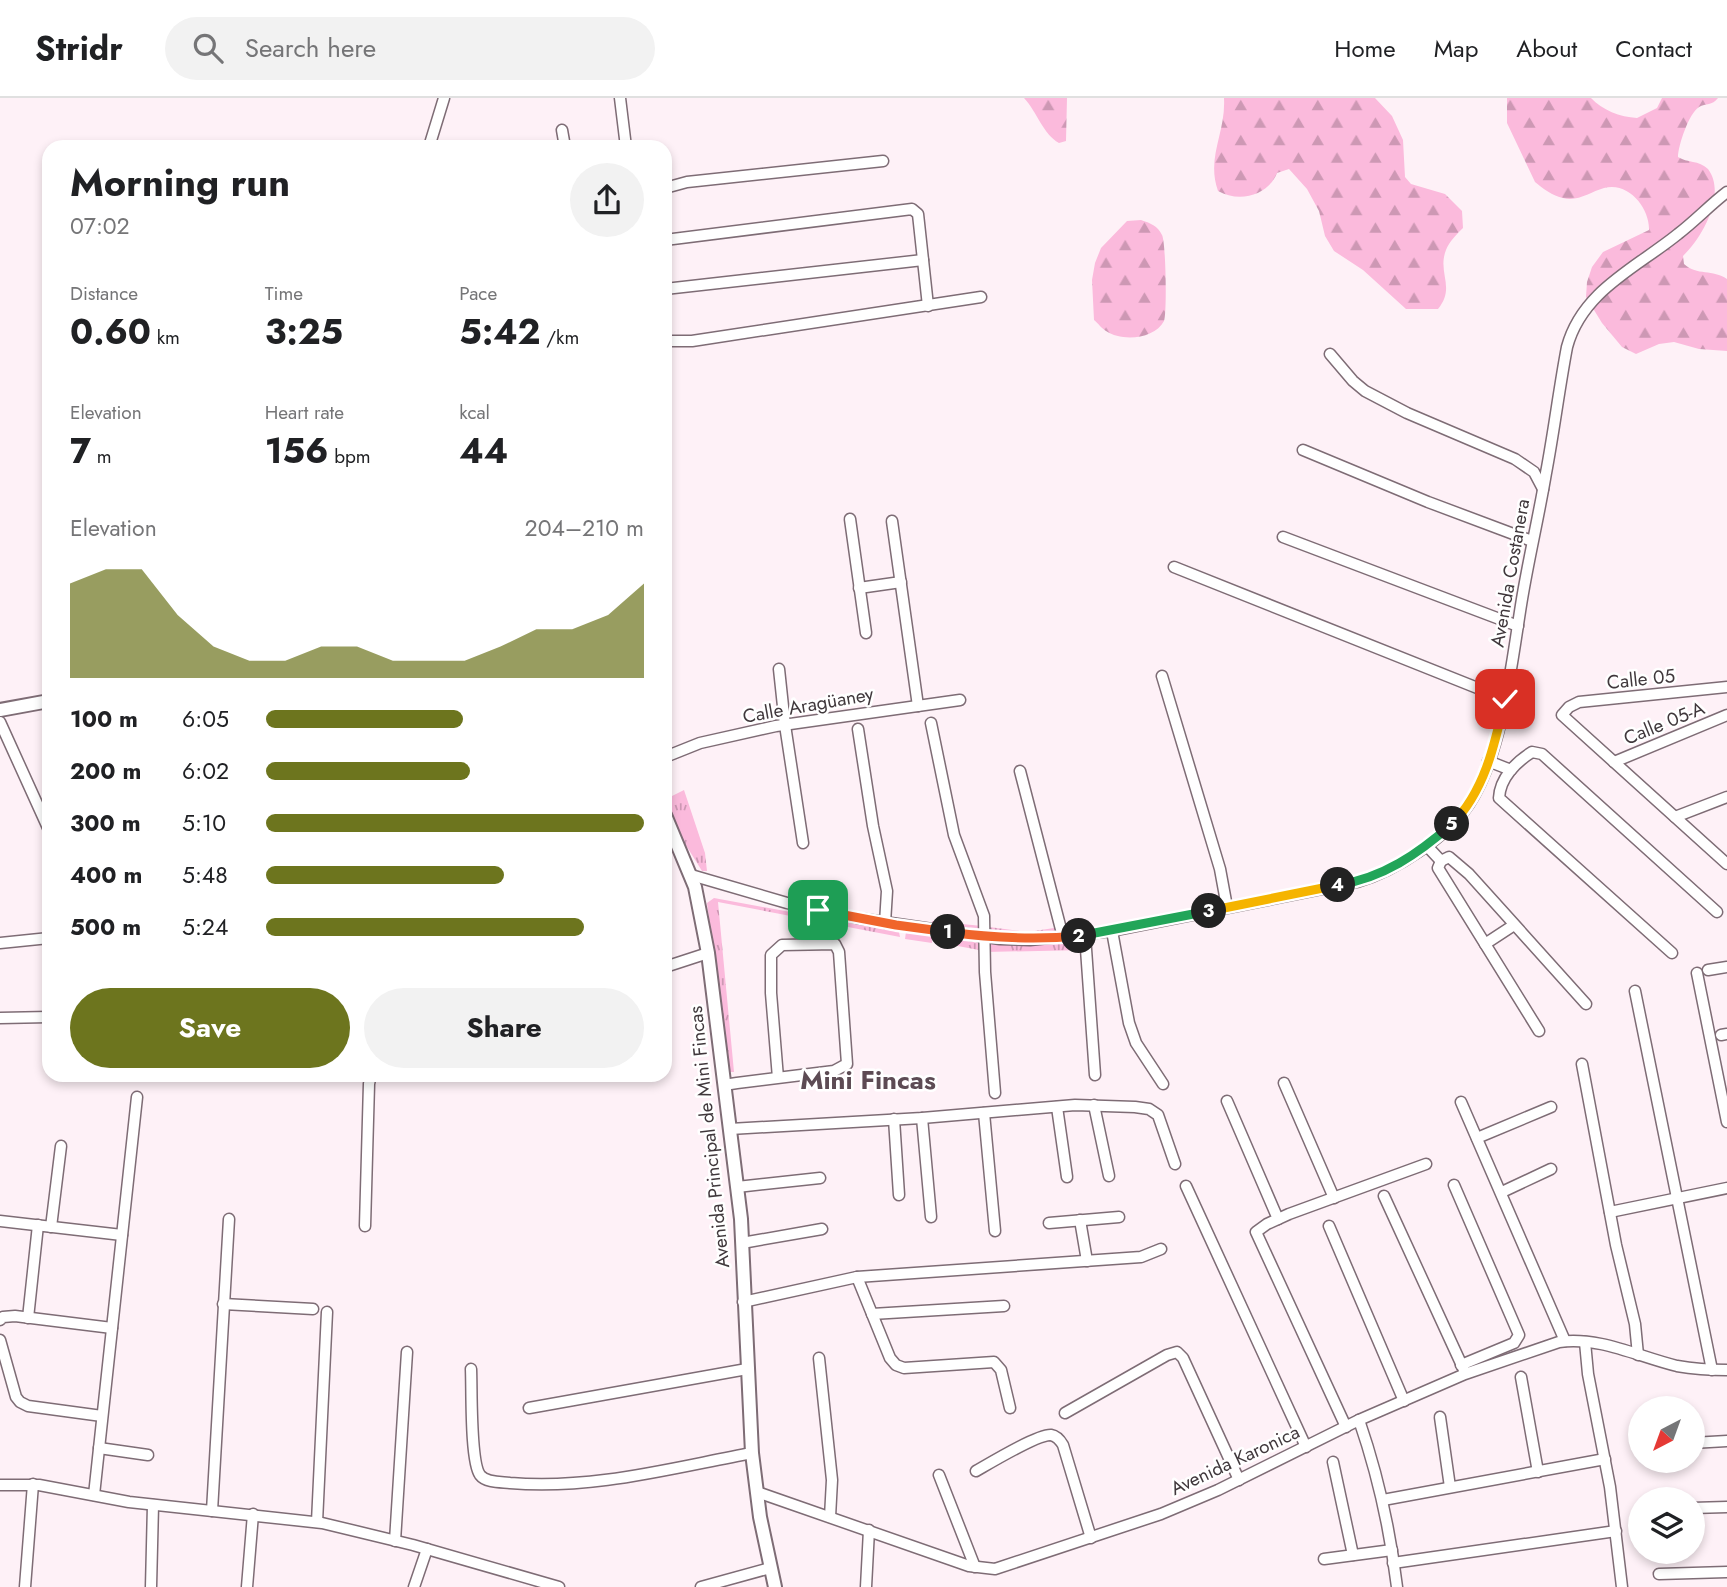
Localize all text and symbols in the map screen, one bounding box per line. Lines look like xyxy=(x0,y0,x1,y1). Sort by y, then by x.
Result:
search box xyxy=(165,17,655,80)
text: Stridr xyxy=(35,25,123,72)
icon: search xyxy=(189,29,227,67)
text: Search here xyxy=(245,29,376,67)
text: Home xyxy=(1334,31,1396,66)
text: Map xyxy=(1434,31,1478,66)
text: About xyxy=(1516,31,1577,66)
text: Contact xyxy=(1615,31,1692,66)
text: Morning run xyxy=(70,155,290,210)
button: share xyxy=(570,163,644,237)
text: 07:02 xyxy=(70,209,130,243)
text: Distance xyxy=(70,280,138,307)
text: Time xyxy=(265,280,303,307)
text: Pace xyxy=(459,280,497,307)
text: 0.60 xyxy=(70,307,151,357)
text: 3:25 xyxy=(265,307,343,357)
text: 5:42 xyxy=(459,307,541,357)
text: km xyxy=(151,324,180,351)
text: /km xyxy=(541,324,579,351)
text: Elevation xyxy=(70,399,142,426)
text: Heart rate xyxy=(265,399,344,426)
text: kcal xyxy=(459,399,490,426)
text: 7 xyxy=(70,426,91,476)
text: 156 xyxy=(265,426,328,476)
text: 44 xyxy=(459,426,508,476)
text: m xyxy=(91,443,112,470)
text: bpm xyxy=(328,443,371,470)
street label: Avenida Costanera xyxy=(1484,497,1536,649)
text: Elevation xyxy=(70,511,157,545)
text: 204–210 m xyxy=(525,511,644,545)
street label: Calle 05 xyxy=(1606,662,1676,696)
pin xyxy=(1475,669,1535,729)
street label: Calle Aragüaney xyxy=(740,680,876,730)
icon: check xyxy=(1486,680,1524,718)
street label: Calle 05-A xyxy=(1620,694,1709,751)
text: 100 m xyxy=(70,702,138,736)
text: 6:05 xyxy=(182,702,229,736)
text: 200 m xyxy=(70,754,141,788)
text: 6:02 xyxy=(182,754,229,788)
text: 300 m xyxy=(70,806,141,840)
text: 5:10 xyxy=(182,806,226,840)
pin: 5 xyxy=(1434,806,1470,842)
text: 5 xyxy=(1445,810,1458,837)
text: 400 m xyxy=(70,858,142,892)
text: 5:48 xyxy=(182,858,228,892)
pin: 4 xyxy=(1320,868,1356,902)
text: 4 xyxy=(1331,871,1344,898)
pin xyxy=(788,880,848,940)
icon: arrive xyxy=(799,891,837,929)
pin: 3 xyxy=(1192,894,1226,928)
text: 3 xyxy=(1203,897,1214,924)
text: 500 m xyxy=(70,910,141,944)
text: 5:24 xyxy=(182,910,228,944)
pin: 1 xyxy=(930,914,965,950)
text: 1 xyxy=(943,918,952,945)
pin: 2 xyxy=(1062,918,1096,954)
text: 2 xyxy=(1072,922,1085,949)
button: Save xyxy=(70,988,350,1068)
button: Share xyxy=(364,988,644,1068)
street label: Avenida Principal de Mini Fincas xyxy=(682,1004,736,1269)
district label: Mini Fincas xyxy=(800,1061,936,1099)
north arrow xyxy=(1628,1396,1704,1474)
map controls xyxy=(1628,1396,1705,1564)
street label: Avenida Karonica xyxy=(1166,1418,1304,1502)
button: layers xyxy=(1628,1487,1705,1564)

